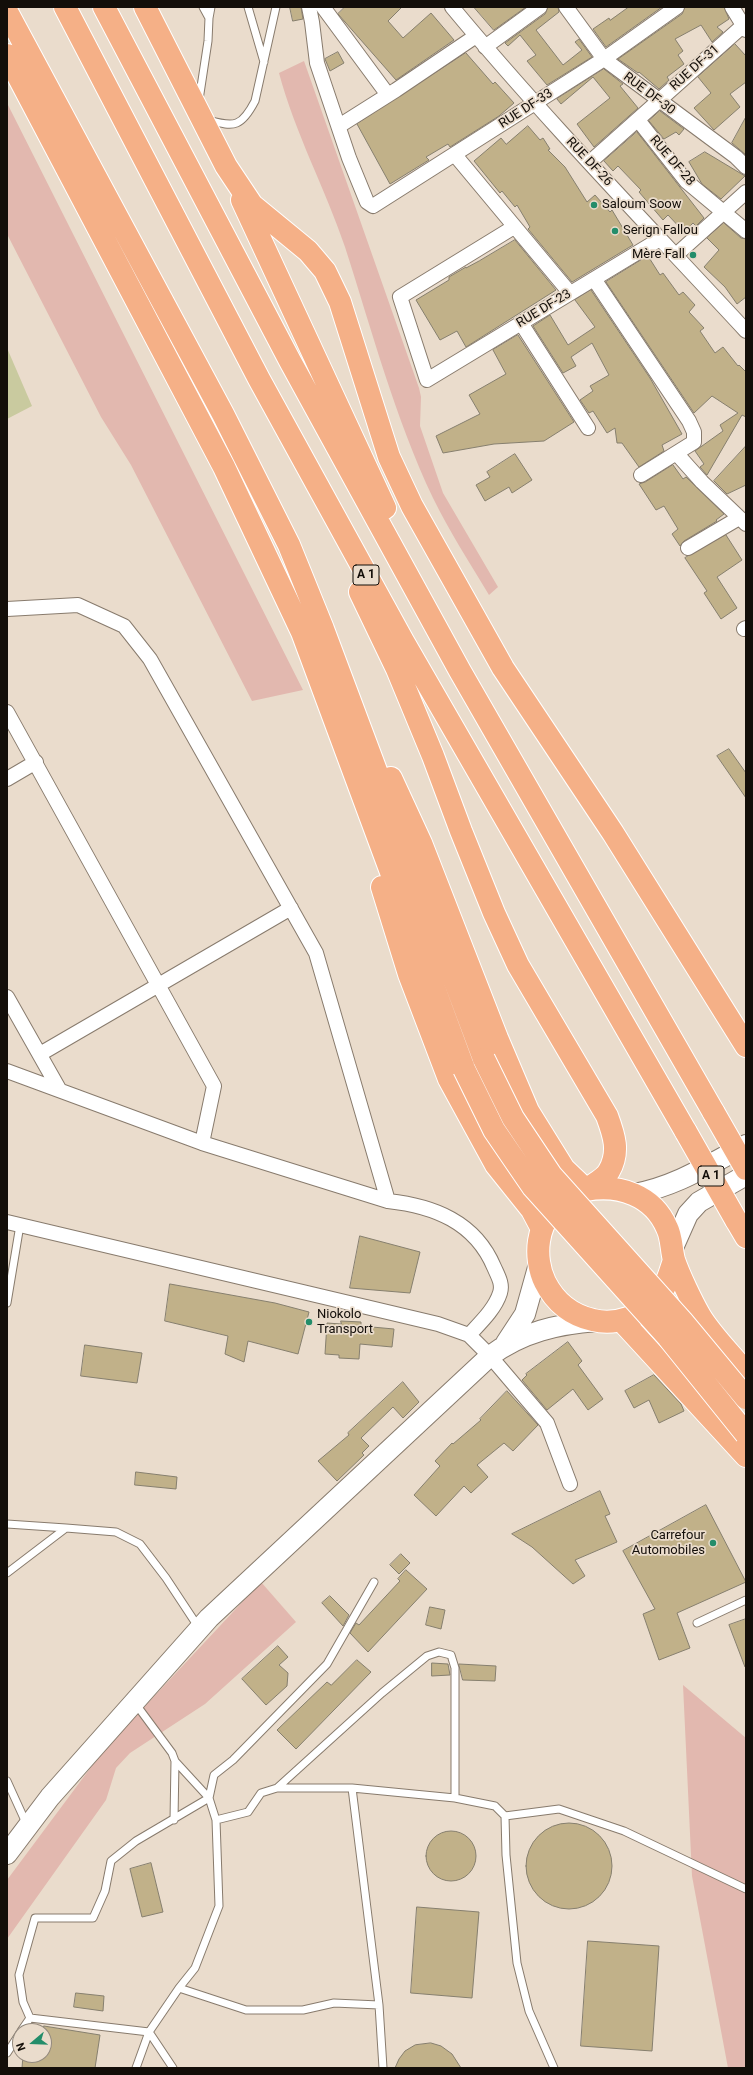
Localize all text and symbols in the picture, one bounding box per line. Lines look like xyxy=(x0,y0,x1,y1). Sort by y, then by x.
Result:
street label: RUE DF-31 xyxy=(667,42,723,94)
street label: RUE DF-30 xyxy=(620,69,678,119)
street label: RUE DF-33 xyxy=(496,86,556,132)
street label: RUE DF-28 xyxy=(646,133,698,189)
street label: RUE DF-26 xyxy=(563,134,615,190)
place label: Saloum Soow xyxy=(602,197,681,213)
marker: Saloum Soow xyxy=(589,200,599,210)
place label: Serign Fallou xyxy=(623,223,698,239)
marker: Serign Fallou xyxy=(610,226,620,236)
place label: Mère Fall xyxy=(632,247,685,263)
marker: Mère Fall xyxy=(688,250,698,260)
street label: RUE DF-23 xyxy=(514,287,574,331)
road number: A 1 xyxy=(353,565,379,585)
road number: A 1 xyxy=(698,1166,724,1186)
place label: Niokolo Transport xyxy=(317,1307,373,1338)
marker: Niokolo Transport xyxy=(304,1317,314,1327)
place label: Carrefour Automobiles xyxy=(632,1528,705,1559)
marker: Carrefour Automobiles xyxy=(708,1538,718,1548)
north arrow xyxy=(12,2023,52,2063)
text: N xyxy=(14,2041,29,2053)

